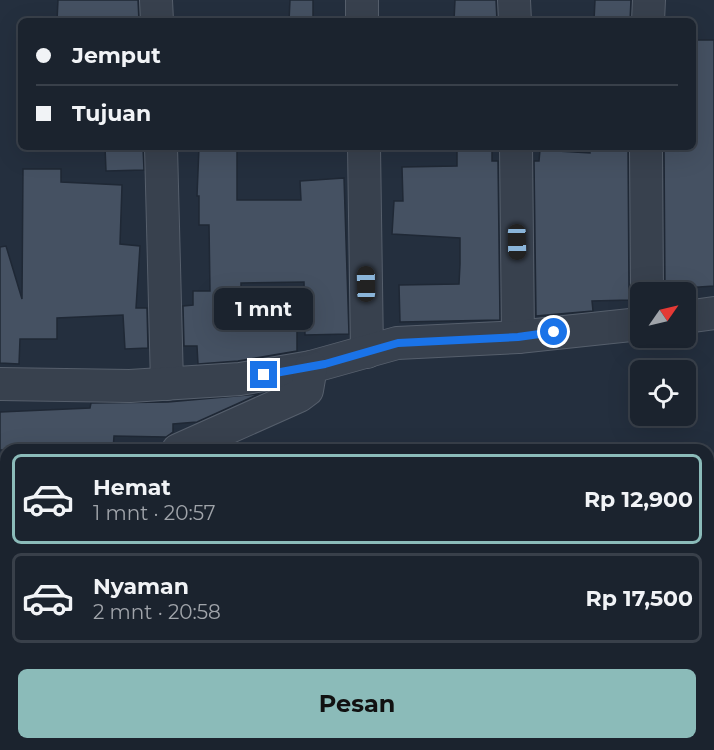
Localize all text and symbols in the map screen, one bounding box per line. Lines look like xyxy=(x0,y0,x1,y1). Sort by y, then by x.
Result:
text: Jemput xyxy=(72,42,161,69)
text: Tujuan xyxy=(72,100,151,127)
car xyxy=(508,224,526,260)
car xyxy=(357,266,375,302)
north arrow xyxy=(630,282,696,348)
map controls xyxy=(630,282,696,426)
callout: 1 mnt xyxy=(214,288,314,330)
text: 1 mnt xyxy=(235,297,292,321)
route start xyxy=(540,318,567,345)
button: locate xyxy=(630,360,696,426)
route end xyxy=(250,361,277,388)
icon: car xyxy=(21,472,75,526)
text: Hemat xyxy=(93,474,171,501)
text: Rp 12,900 xyxy=(584,486,693,513)
text: 1 mnt · 20:57 xyxy=(93,501,215,525)
icon: car xyxy=(21,571,75,625)
text: Nyaman xyxy=(93,573,189,600)
text: Rp 17,500 xyxy=(585,585,693,612)
text: 2 mnt · 20:58 xyxy=(93,600,221,624)
button: Pesan xyxy=(18,669,696,738)

